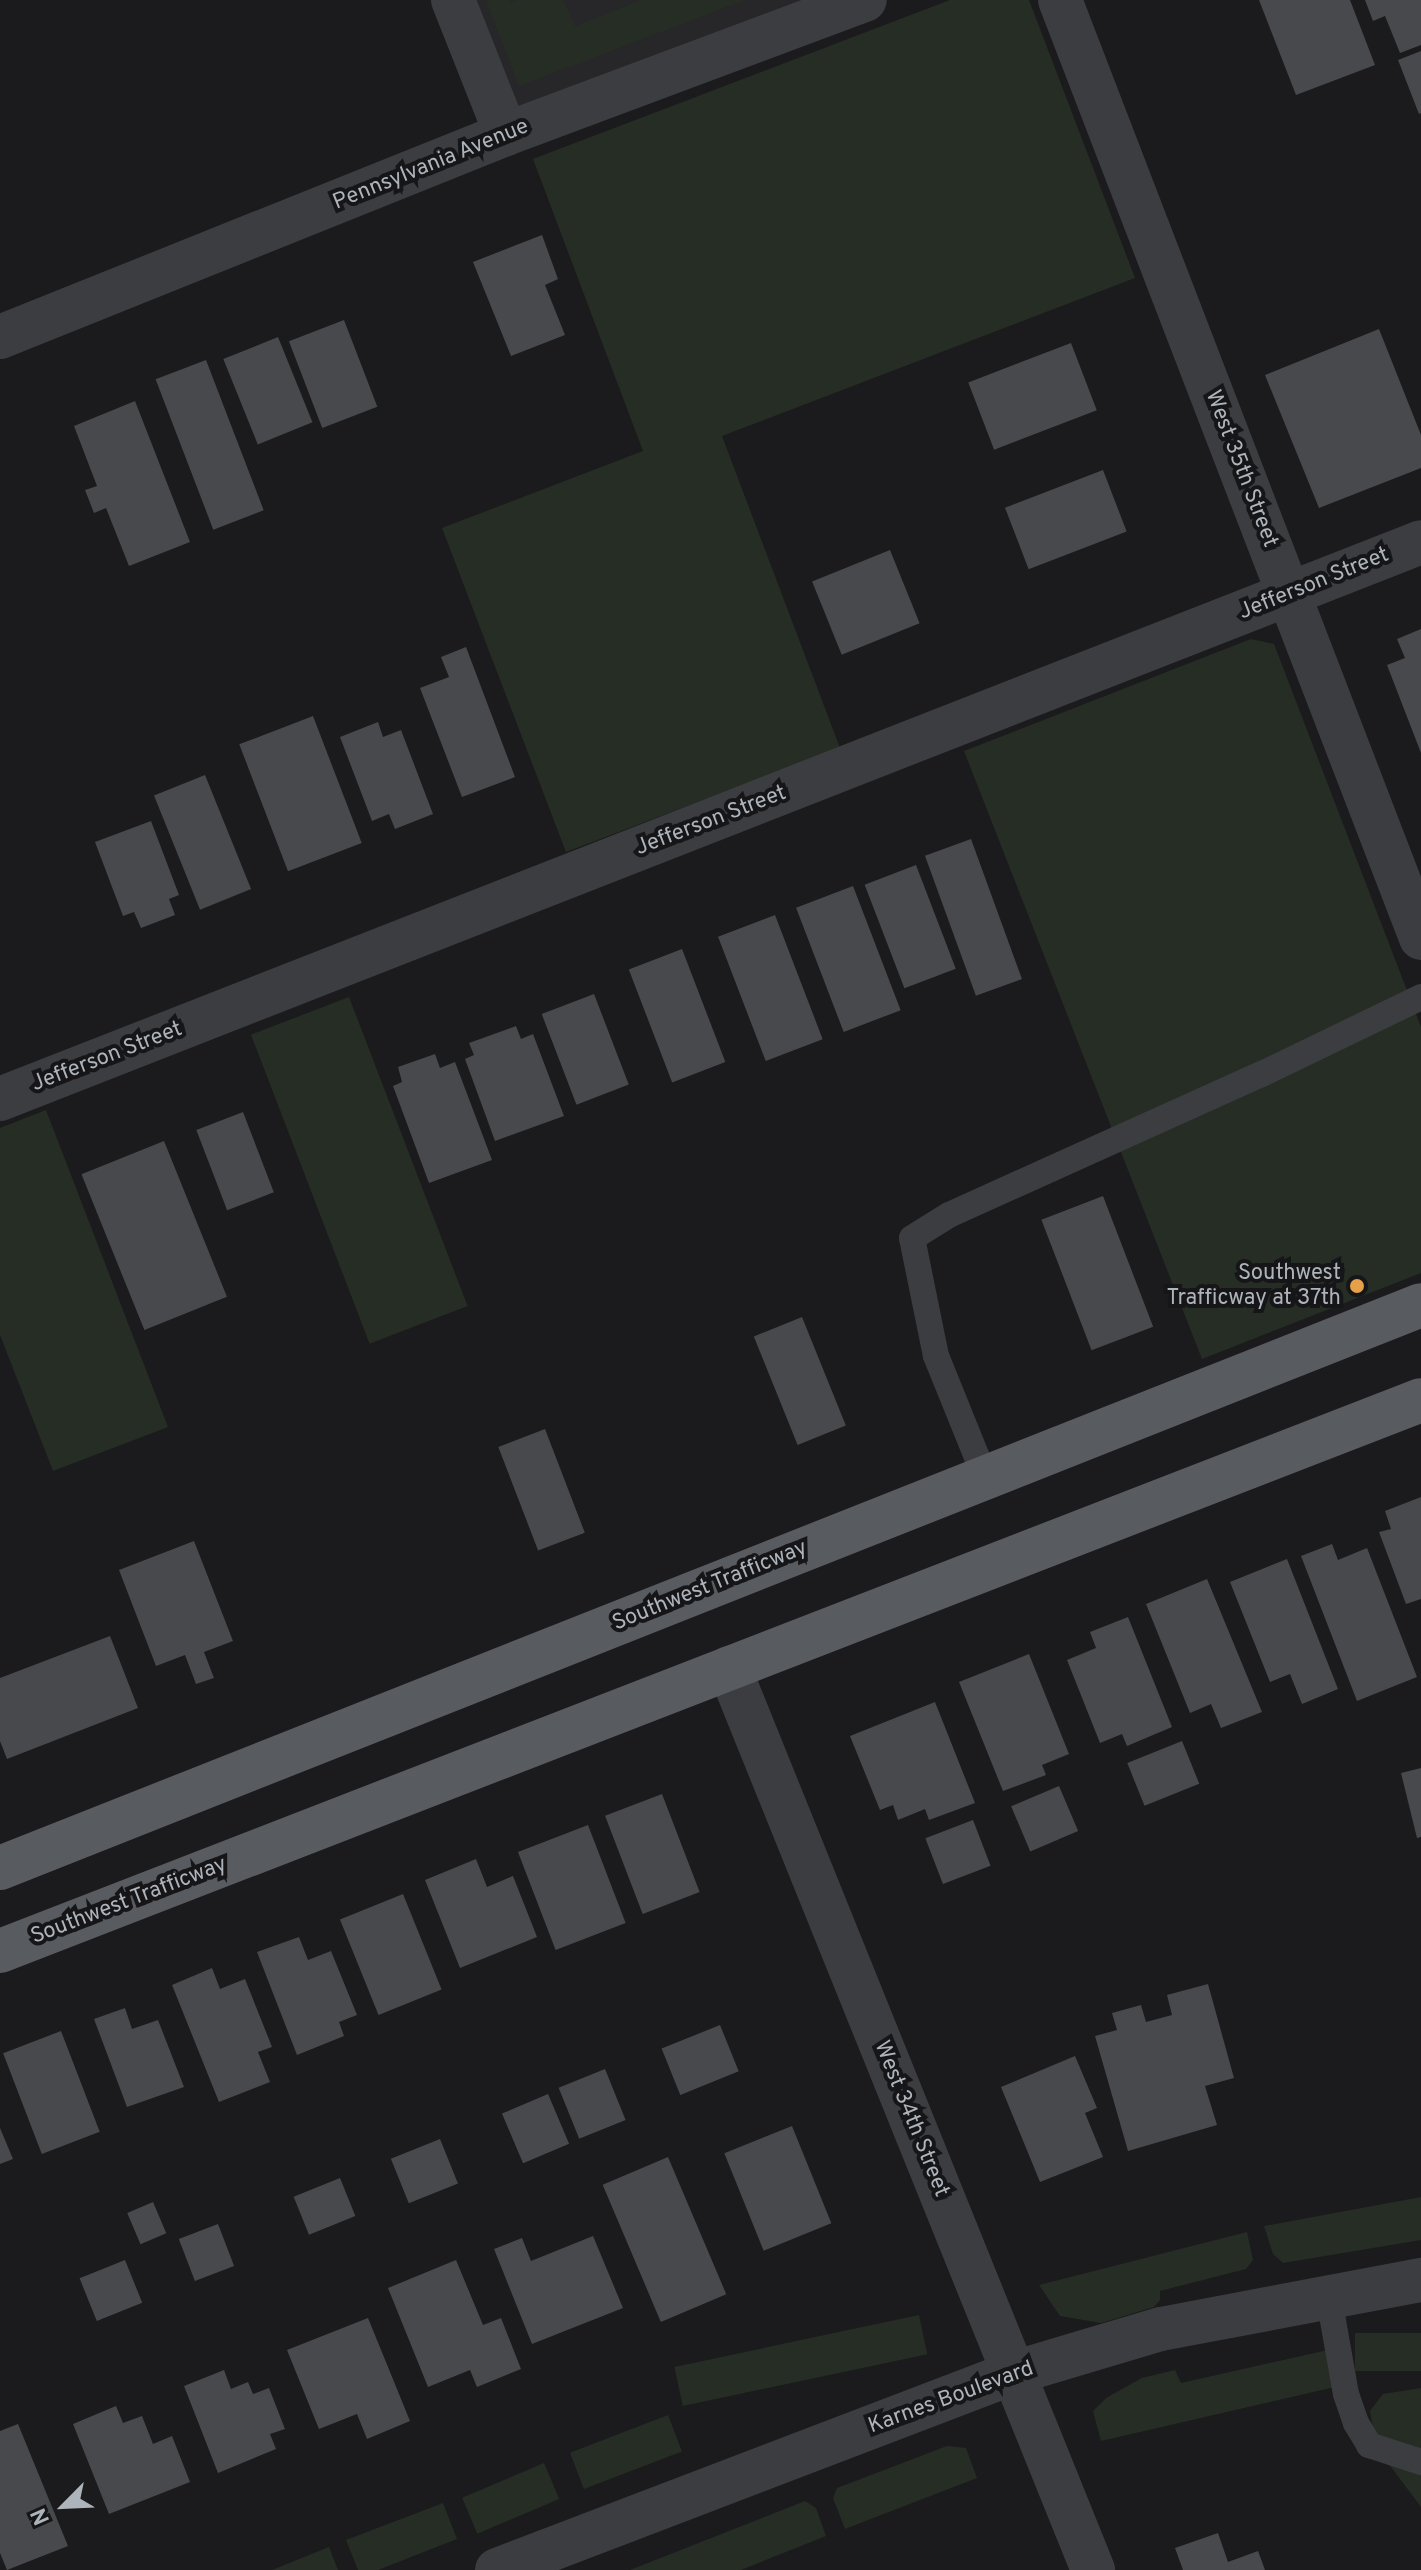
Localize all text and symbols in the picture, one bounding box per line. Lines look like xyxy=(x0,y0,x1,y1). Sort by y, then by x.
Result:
street label: Pennsylvania Avenue xyxy=(329,114,533,216)
street label: West 35th Street xyxy=(1199,387,1283,551)
street label: Jefferson Street xyxy=(1235,542,1393,626)
street label: Jefferson Street xyxy=(632,780,790,862)
street label: Jefferson Street xyxy=(28,1016,186,1098)
place label: Southwest Trafficway at 37th xyxy=(1167,1260,1341,1312)
marker: Southwest Trafficway at 37th xyxy=(1348,1277,1366,1295)
street label: Southwest Trafficway xyxy=(608,1535,812,1637)
street label: Southwest Trafficway xyxy=(27,1851,231,1951)
street label: West 34th Street xyxy=(868,2037,954,2201)
street label: Karnes Boulevard xyxy=(865,2356,1037,2440)
north arrow xyxy=(24,2466,104,2546)
text: N xyxy=(26,2503,57,2529)

